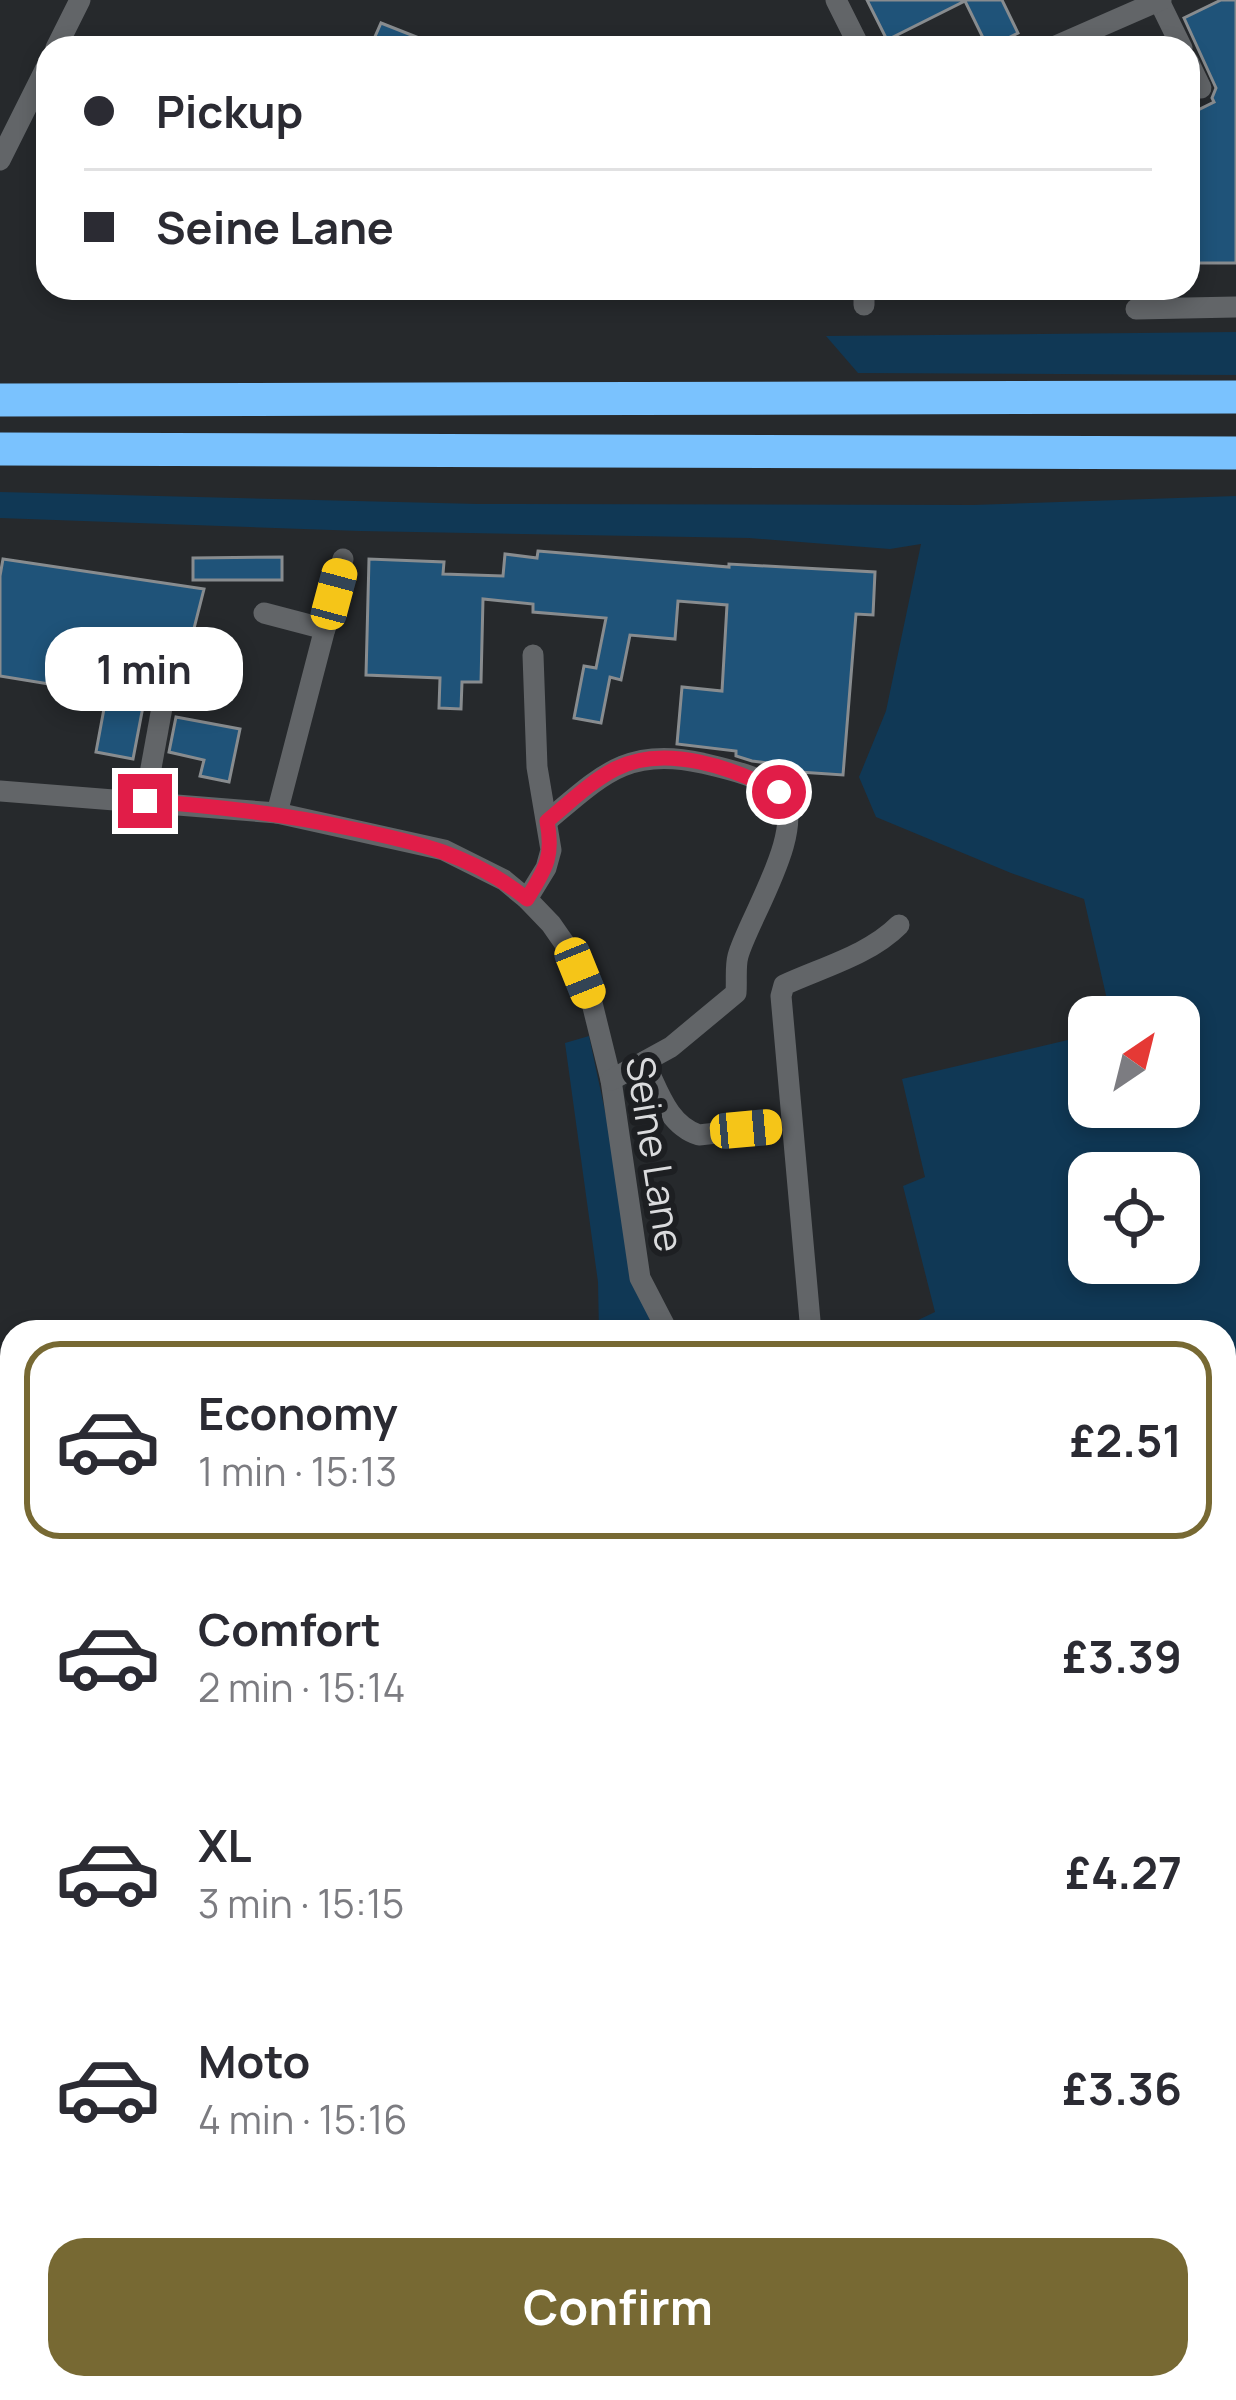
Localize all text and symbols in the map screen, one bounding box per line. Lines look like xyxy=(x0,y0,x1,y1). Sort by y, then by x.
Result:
text: Pickup xyxy=(156,80,303,142)
text: Seine Lane xyxy=(156,196,394,258)
car xyxy=(307,555,361,633)
callout: 1 min xyxy=(46,627,244,711)
text: 1 min xyxy=(96,642,192,696)
route start xyxy=(752,765,806,819)
route end xyxy=(118,774,172,828)
car xyxy=(550,933,610,1013)
north arrow xyxy=(1068,996,1200,1128)
map controls xyxy=(1068,996,1200,1284)
street label: Seine Lane xyxy=(614,1052,698,1256)
car xyxy=(709,1108,783,1150)
button: locate xyxy=(1068,1152,1200,1284)
text: Economy xyxy=(198,1382,398,1444)
icon: car xyxy=(54,1386,162,1494)
text: £2.51 xyxy=(1070,1409,1182,1471)
text: 1 min · 15:13 xyxy=(198,1444,397,1498)
text: Comfort xyxy=(198,1598,381,1660)
icon: car xyxy=(54,1602,162,1710)
text: £3.39 xyxy=(1062,1625,1182,1687)
text: 2 min · 15:14 xyxy=(198,1660,405,1714)
text: XL xyxy=(198,1814,252,1876)
icon: car xyxy=(54,1818,162,1926)
text: £4.27 xyxy=(1065,1841,1182,1903)
text: 3 min · 15:15 xyxy=(198,1876,404,1930)
text: Moto xyxy=(198,2030,310,2092)
icon: car xyxy=(54,2034,162,2142)
text: £3.36 xyxy=(1062,2057,1182,2119)
text: 4 min · 15:16 xyxy=(198,2092,407,2146)
button: Confirm xyxy=(48,2238,1188,2376)

